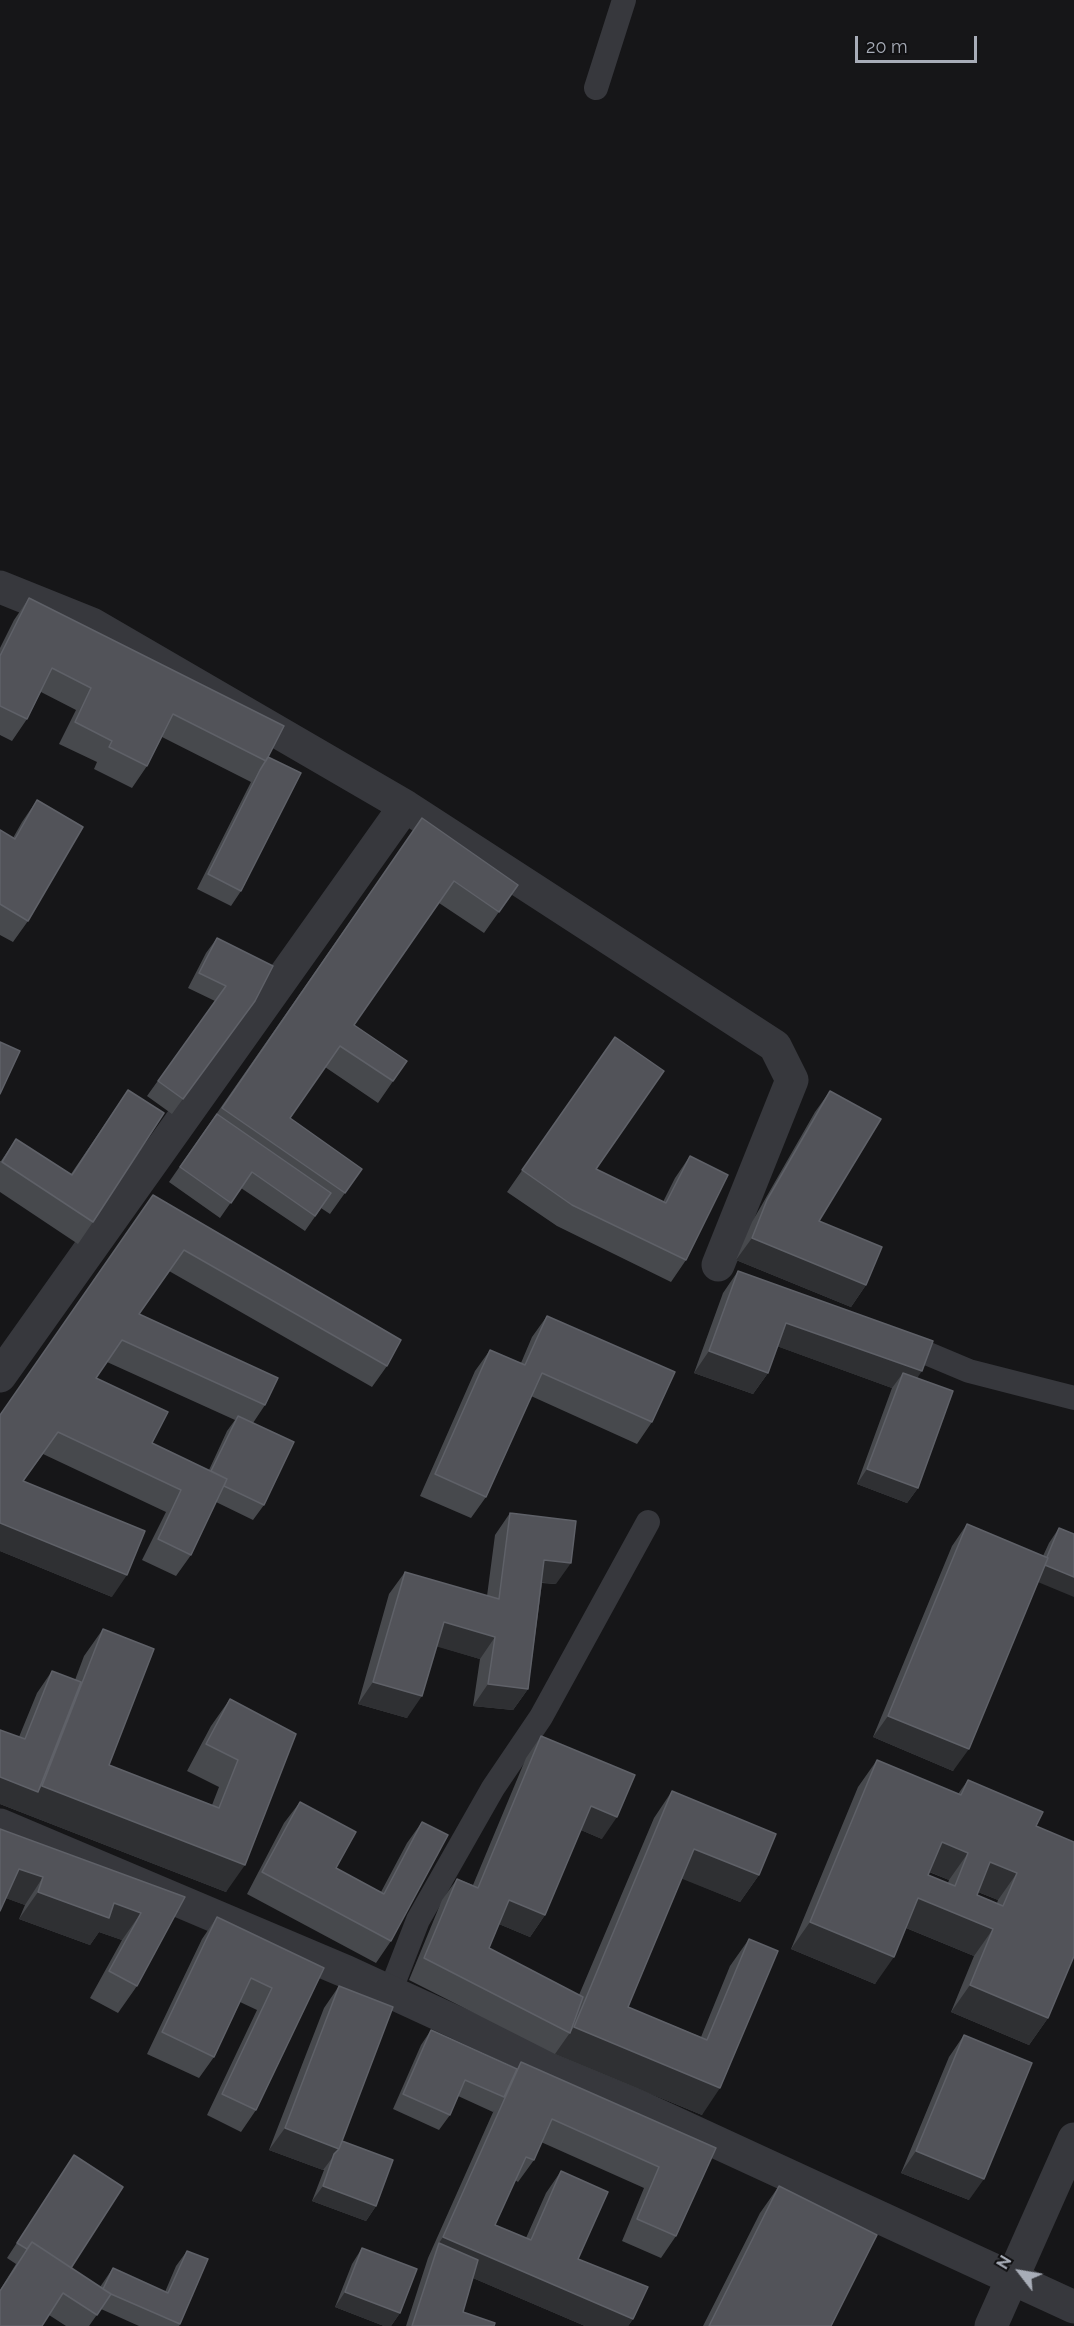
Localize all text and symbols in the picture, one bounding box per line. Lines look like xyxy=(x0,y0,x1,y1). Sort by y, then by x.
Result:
scale bar xyxy=(858,24,980,62)
text: 20 m xyxy=(866,36,908,57)
north arrow xyxy=(990,2242,1050,2302)
text: N xyxy=(993,2252,1015,2273)

